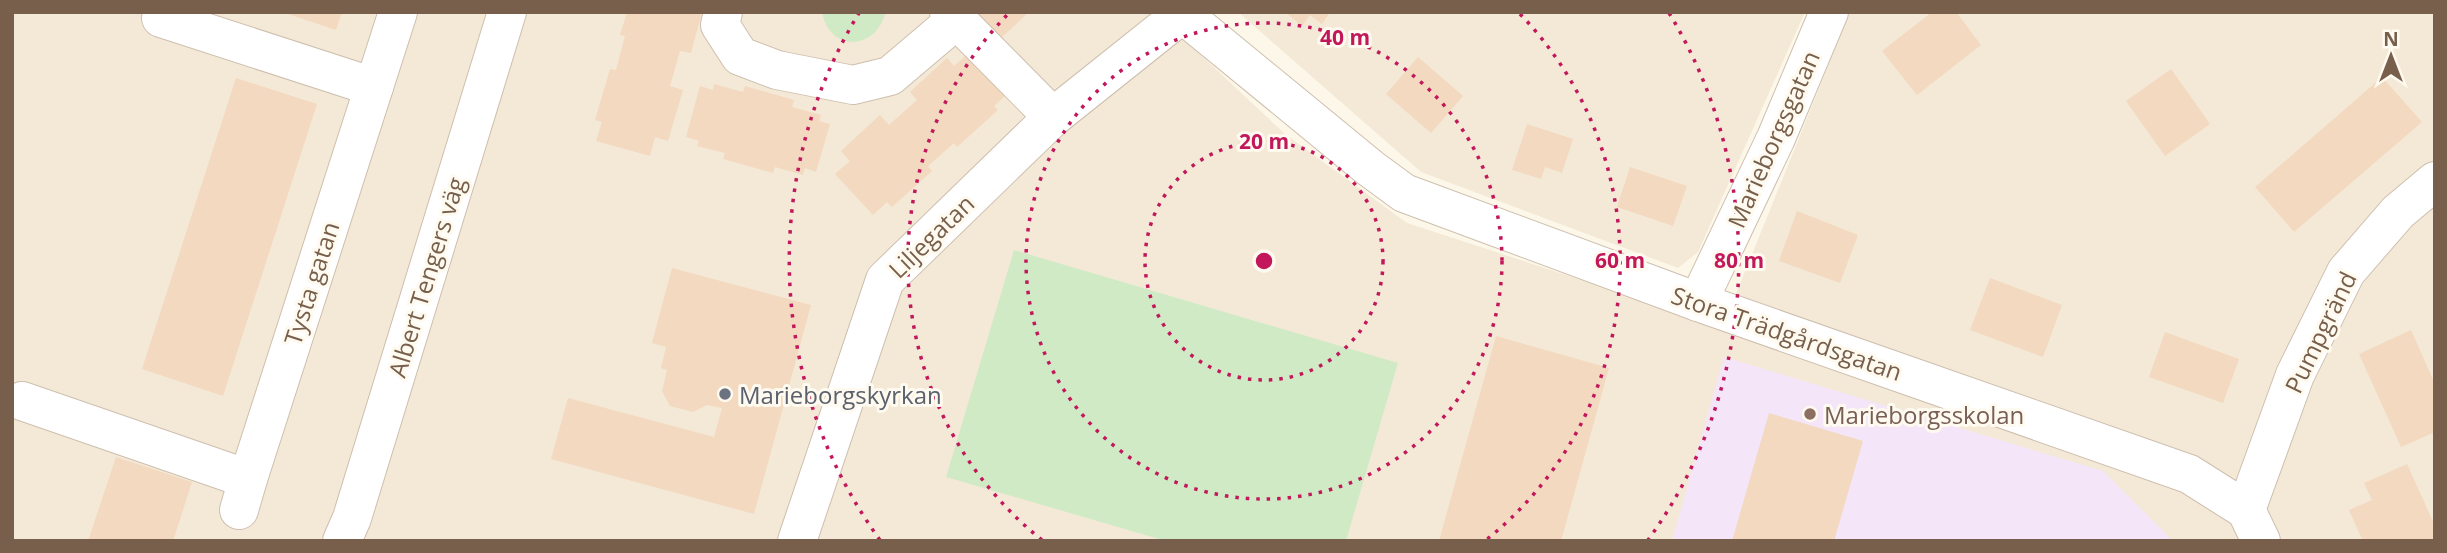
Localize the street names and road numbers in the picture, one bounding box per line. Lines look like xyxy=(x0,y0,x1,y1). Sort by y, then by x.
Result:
street label: Marieborgsgatan xyxy=(1719,45,1827,233)
street label: Albert Tengers väg xyxy=(380,173,472,381)
street label: Liljegatan xyxy=(881,187,981,285)
street label: Tysta gatan xyxy=(276,217,346,349)
street label: Pumpgränd xyxy=(2276,266,2364,398)
street label: Stora Trädgårdsgatan xyxy=(1667,278,1907,388)

